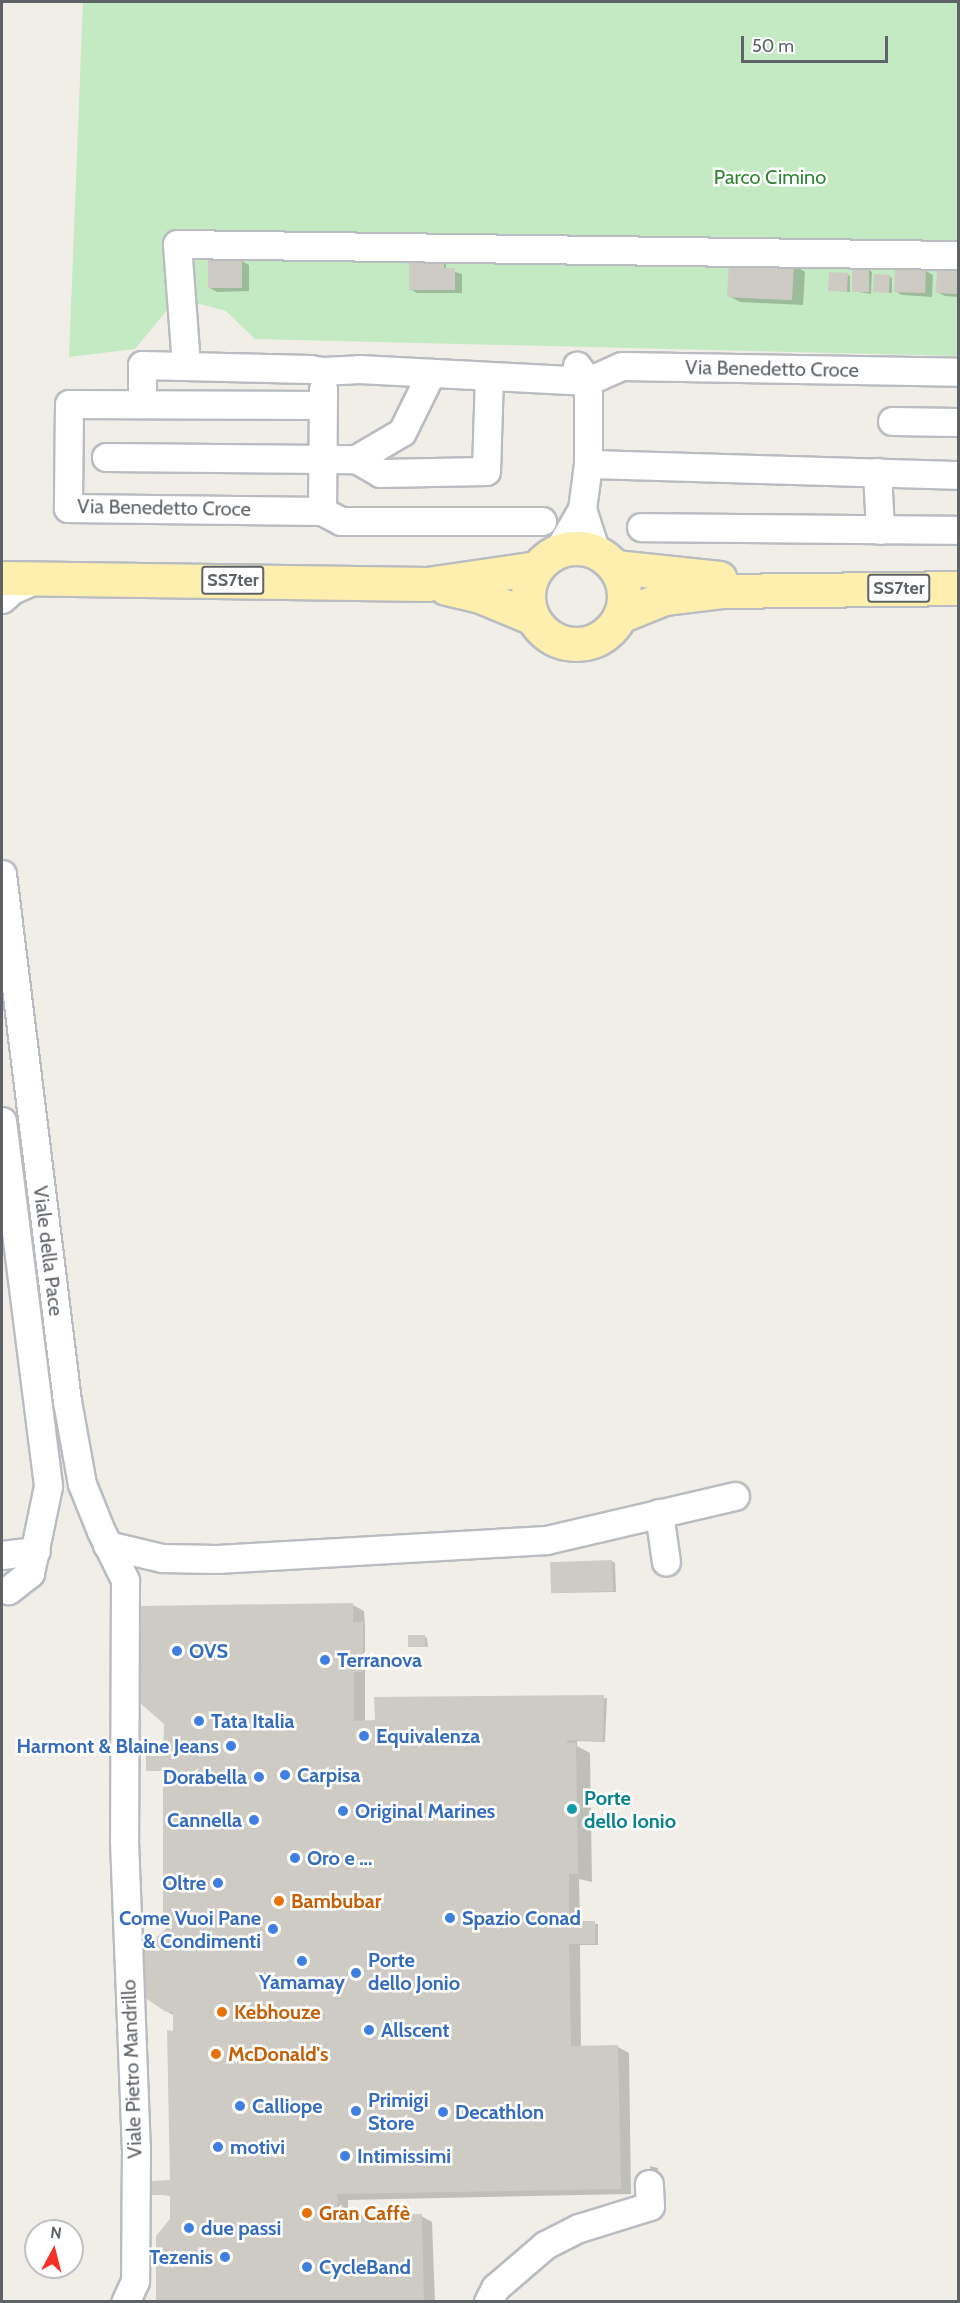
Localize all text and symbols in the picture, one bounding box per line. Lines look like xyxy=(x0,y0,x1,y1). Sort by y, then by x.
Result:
scale bar xyxy=(744,24,891,62)
text: 50 m xyxy=(752,35,794,57)
park label: Parco Cimino xyxy=(714,165,826,189)
street label: Via Benedetto Croce xyxy=(685,355,859,383)
street label: Via Benedetto Croce xyxy=(77,494,251,522)
road number: SS7ter xyxy=(200,565,266,595)
road number: SS7ter xyxy=(866,573,932,603)
street label: Viale della Pace xyxy=(28,1184,68,1318)
place label: OVS xyxy=(189,1639,228,1663)
marker: OVS xyxy=(170,1644,184,1658)
place label: Terranova xyxy=(337,1648,422,1672)
marker: Terranova xyxy=(318,1653,332,1667)
place label: Tata Italia xyxy=(211,1709,294,1733)
marker: Tata Italia xyxy=(192,1714,206,1728)
place label: Equivalenza xyxy=(376,1724,480,1748)
marker: Equivalenza xyxy=(357,1729,371,1743)
place label: Harmont & Blaine Jeans xyxy=(17,1734,219,1758)
marker: Harmont & Blaine Jeans xyxy=(224,1739,238,1753)
place label: Carpisa xyxy=(297,1763,360,1787)
place label: Dorabella xyxy=(163,1765,247,1789)
marker: Carpisa xyxy=(278,1768,292,1782)
marker: Dorabella xyxy=(252,1770,266,1784)
place label: Porte dello Ionio xyxy=(584,1786,676,1833)
place label: Original Marines xyxy=(355,1799,495,1823)
marker: Porte dello Ionio xyxy=(565,1802,579,1816)
marker: Original Marines xyxy=(336,1804,350,1818)
place label: Cannella xyxy=(167,1808,242,1832)
marker: Cannella xyxy=(247,1813,261,1827)
place label: Oro e ... xyxy=(307,1846,372,1870)
marker: Oro e ... xyxy=(288,1851,302,1865)
place label: Oltre xyxy=(162,1871,206,1895)
marker: Oltre xyxy=(211,1876,225,1890)
place label: Bambubar xyxy=(291,1889,381,1913)
marker: Bambubar xyxy=(272,1894,286,1908)
place label: Come Vuoi Pane & Condimenti xyxy=(119,1906,261,1953)
place label: Spazio Conad xyxy=(462,1906,581,1930)
marker: Spazio Conad xyxy=(443,1911,457,1925)
marker: Come Vuoi Pane & Condimenti xyxy=(266,1922,280,1936)
place label: Porte dello Jonio xyxy=(368,1949,460,1996)
marker: Yamamay xyxy=(295,1954,309,1968)
marker: Porte dello Jonio xyxy=(349,1966,363,1980)
place label: Yamamay xyxy=(259,1970,345,1994)
street label: Viale Pietro Mandrillo xyxy=(117,1979,147,2159)
place label: Kebhouze xyxy=(234,2000,321,2024)
marker: Kebhouze xyxy=(215,2005,229,2019)
place label: Allscent xyxy=(381,2018,449,2042)
marker: Allscent xyxy=(362,2023,376,2037)
place label: McDonald's xyxy=(228,2042,329,2066)
marker: McDonald's xyxy=(209,2047,223,2061)
place label: Primigi Store xyxy=(368,2088,429,2135)
place label: Calliope xyxy=(252,2094,323,2118)
marker: Calliope xyxy=(233,2099,247,2113)
place label: Decathlon xyxy=(455,2100,544,2124)
marker: Primigi Store xyxy=(349,2104,363,2118)
marker: Decathlon xyxy=(436,2105,450,2119)
place label: motivi xyxy=(230,2135,285,2159)
marker: motivi xyxy=(211,2140,225,2154)
place label: Intimissimi xyxy=(357,2144,451,2168)
marker: Intimissimi xyxy=(338,2149,352,2163)
place label: Gran Caffè xyxy=(319,2201,410,2225)
marker: Gran Caffè xyxy=(300,2206,314,2220)
place label: due passi xyxy=(201,2216,281,2240)
north arrow xyxy=(24,2219,84,2279)
marker: due passi xyxy=(182,2221,196,2235)
text: N xyxy=(49,2223,63,2243)
place label: Tezenis xyxy=(149,2245,213,2269)
marker: Tezenis xyxy=(218,2250,232,2264)
place label: CycleBand xyxy=(319,2255,411,2279)
marker: CycleBand xyxy=(300,2260,314,2274)

